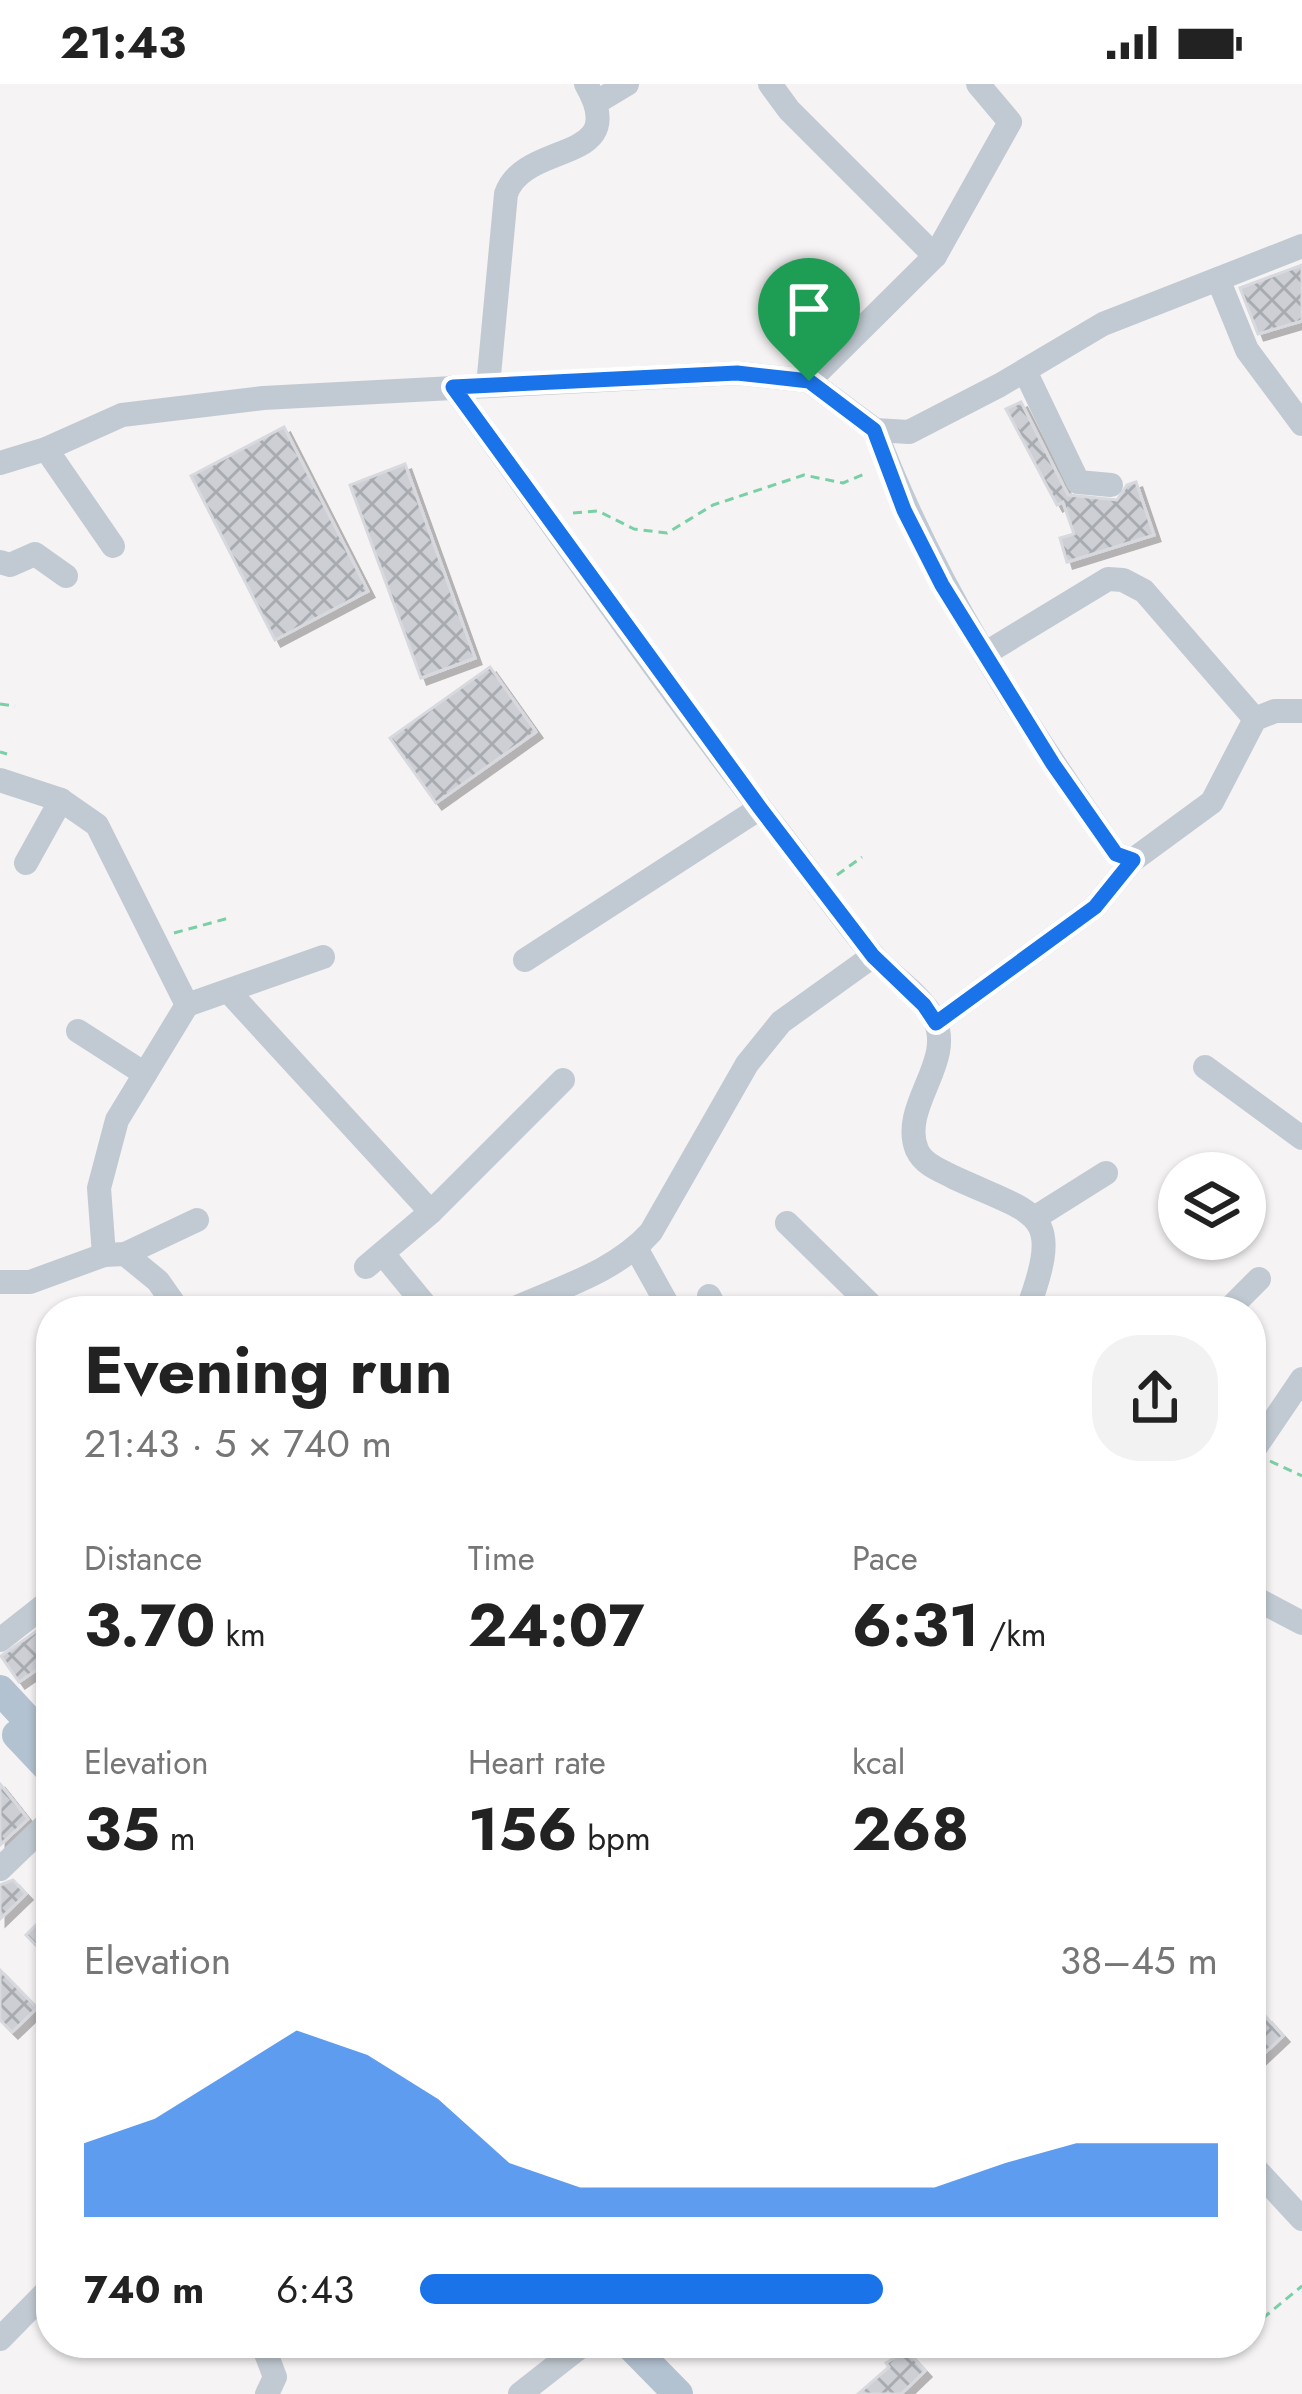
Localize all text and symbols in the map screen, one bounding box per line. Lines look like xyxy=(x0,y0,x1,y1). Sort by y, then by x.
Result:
text: 21:43 xyxy=(60,10,186,75)
pin xyxy=(758,258,860,381)
icon: arrive xyxy=(776,276,842,342)
map controls xyxy=(1158,1152,1266,1260)
button: layers xyxy=(1158,1152,1266,1260)
text: Evening run xyxy=(84,1322,453,1418)
button: share xyxy=(1092,1335,1218,1461)
text: 21:43 · 5 × 740 m xyxy=(84,1415,392,1472)
text: Distance xyxy=(84,1535,202,1582)
text: Time xyxy=(468,1535,535,1582)
text: Pace xyxy=(852,1535,918,1582)
text: 3.70 xyxy=(84,1582,216,1669)
text: 24:07 xyxy=(468,1582,644,1669)
text: 6:31 xyxy=(852,1582,979,1669)
text: km xyxy=(216,1611,266,1658)
text: /km xyxy=(979,1611,1046,1658)
text: Elevation xyxy=(84,1739,208,1786)
text: Heart rate xyxy=(468,1739,606,1786)
text: kcal xyxy=(852,1739,905,1786)
text: 35 xyxy=(84,1786,160,1873)
text: 156 xyxy=(468,1786,577,1873)
text: 268 xyxy=(852,1786,969,1873)
text: m xyxy=(160,1815,196,1862)
text: bpm xyxy=(577,1815,651,1862)
text: Elevation xyxy=(84,1932,231,1989)
text: 38–45 m xyxy=(1060,1932,1218,1989)
text: 740 m xyxy=(84,2261,204,2318)
text: 6:43 xyxy=(276,2261,354,2318)

